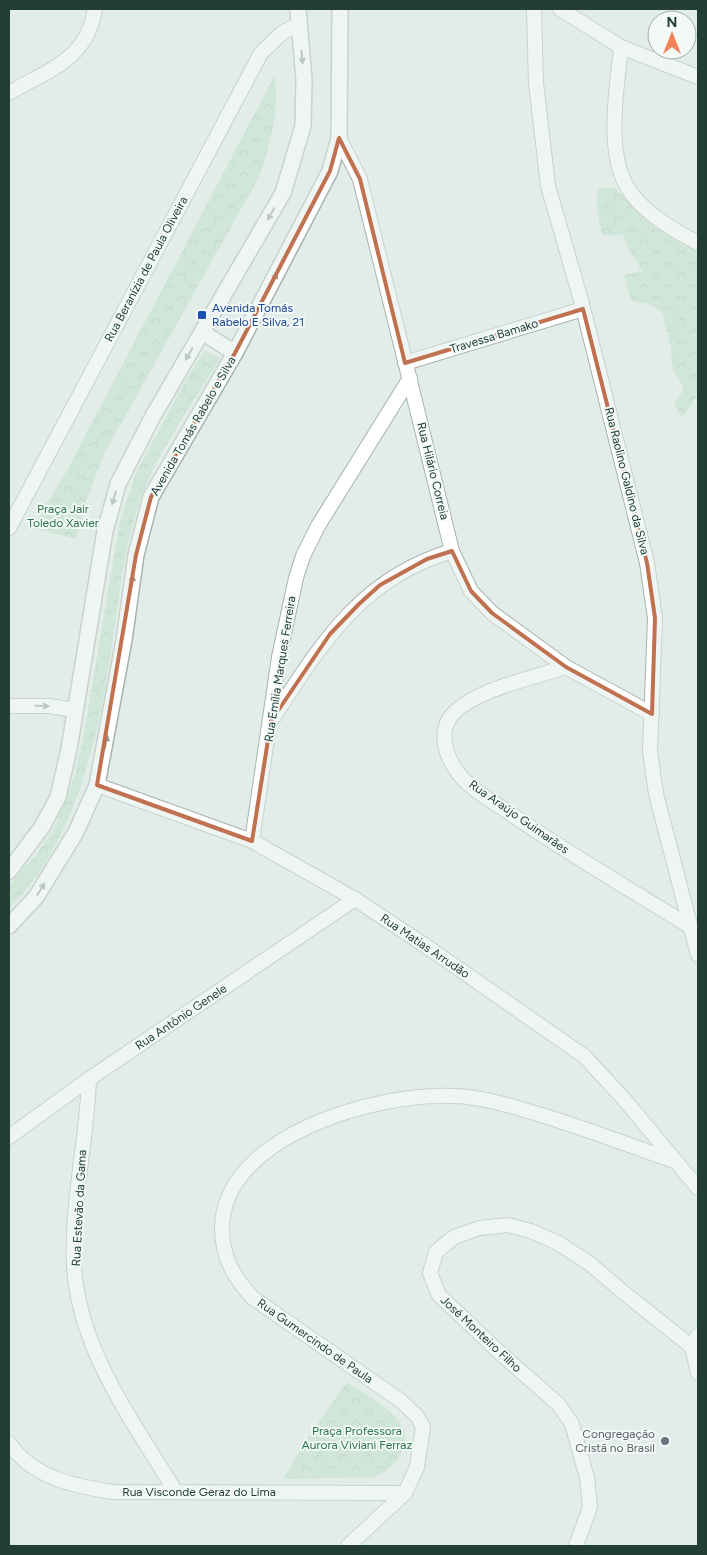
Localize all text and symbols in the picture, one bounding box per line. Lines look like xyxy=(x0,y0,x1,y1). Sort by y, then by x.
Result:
north arrow xyxy=(647,10,697,60)
text: N xyxy=(667,14,677,31)
one-way arrow xyxy=(298,50,306,66)
street label: Rua Beranízia de Paula Oliveira xyxy=(102,194,190,344)
one-way arrow xyxy=(267,207,276,220)
one-way arrow xyxy=(270,271,278,286)
place label: Avenida Tomás Rabelo E Silva, 21 xyxy=(212,301,304,329)
marker: Avenida Tomás Rabelo E Silva, 21 xyxy=(196,309,208,321)
street label: Travessa Bamako xyxy=(448,316,540,356)
one-way arrow xyxy=(185,348,194,361)
street label: Avenida Tomás Rabelo e Silva xyxy=(147,354,239,498)
street label: Rua Raolino Galdino da Silva xyxy=(602,406,652,556)
street label: Rua Hilário Correia xyxy=(414,421,452,521)
one-way arrow xyxy=(110,490,118,505)
park label: Praça Jair Toledo Xavier xyxy=(27,502,99,530)
one-way arrow xyxy=(128,573,136,589)
street label: Rua Emília Marques Ferreira xyxy=(262,595,298,743)
one-way arrow xyxy=(34,702,50,710)
one-way arrow xyxy=(102,734,110,750)
street label: Rua Araújo Guimarães xyxy=(466,777,572,857)
one-way arrow xyxy=(36,883,45,896)
street label: Rua Matias Arrudão xyxy=(378,911,472,981)
street label: Rua Antônio Genele xyxy=(133,981,230,1053)
street label: Rua Estevão da Gama xyxy=(69,1149,89,1267)
street label: José Monteiro Filho xyxy=(438,1293,524,1375)
street label: Rua Gumercindo de Paula xyxy=(255,1296,375,1386)
park label: Praça Professora Aurora Viviani Ferraz xyxy=(302,1424,412,1452)
place label: Congregação Cristã no Brasil xyxy=(575,1427,655,1455)
marker: Congregação Cristã no Brasil xyxy=(659,1435,671,1447)
street label: Rua Visconde Geraz do Lima xyxy=(122,1485,276,1499)

